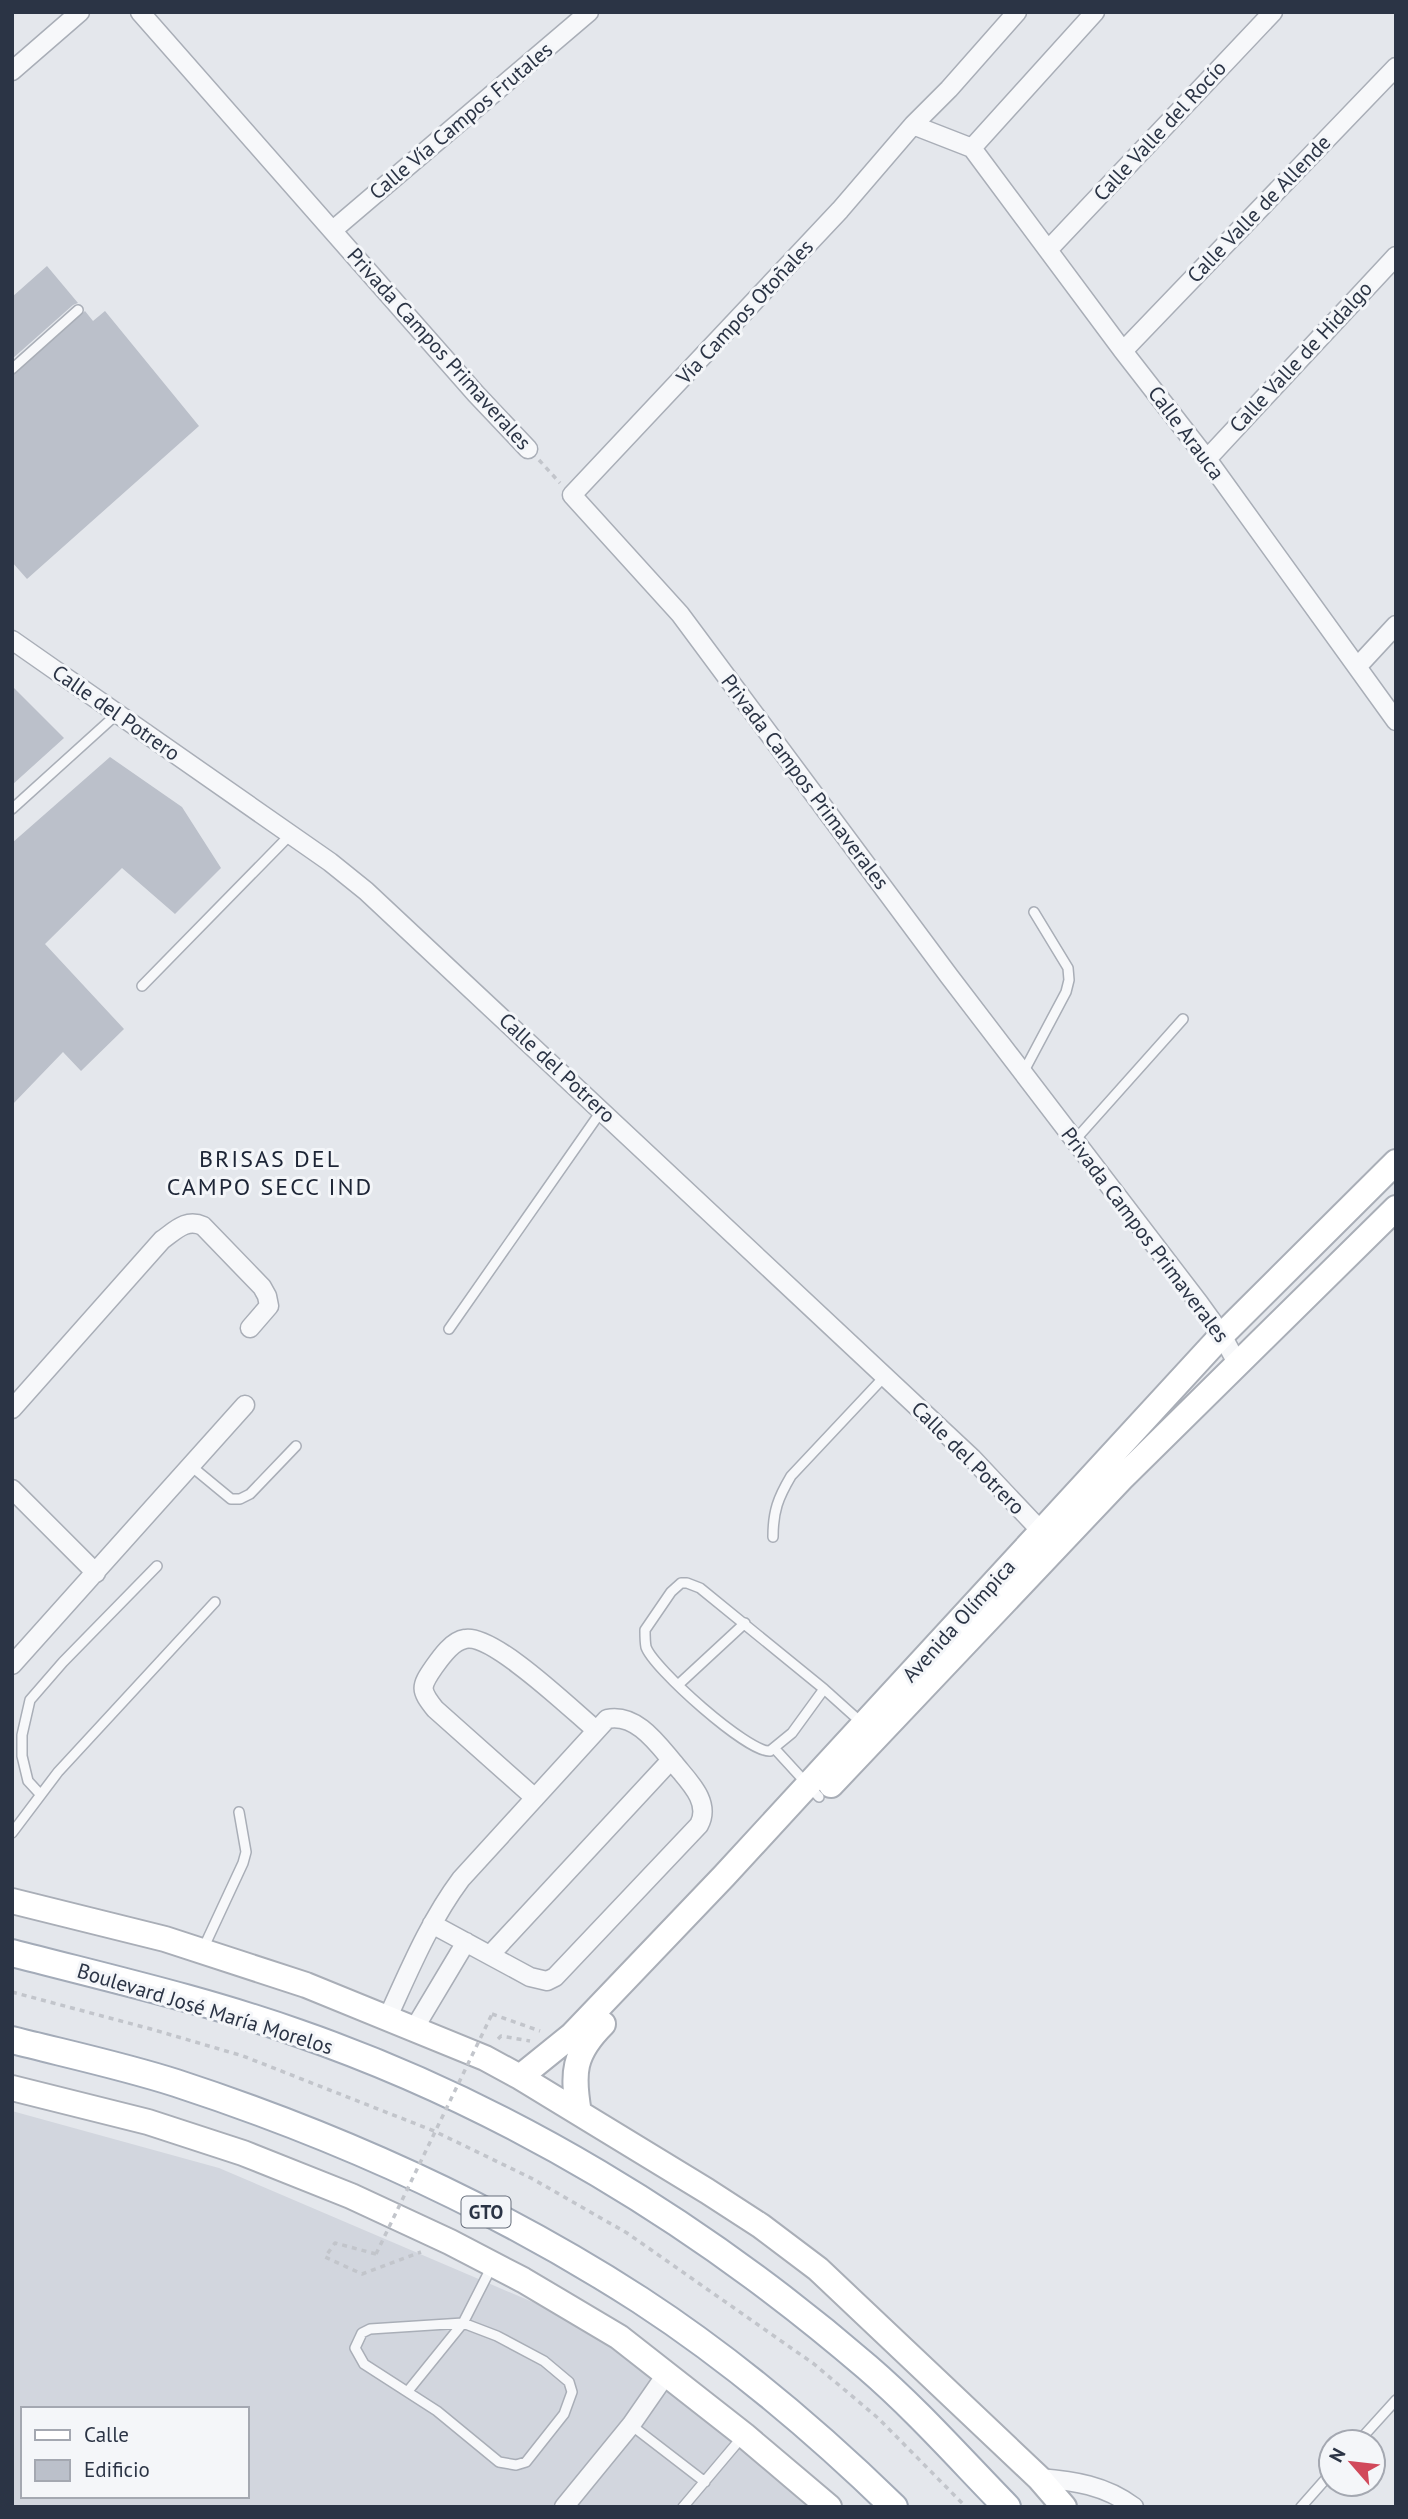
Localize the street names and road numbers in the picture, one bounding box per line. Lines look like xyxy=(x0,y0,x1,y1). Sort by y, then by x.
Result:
street label: Calle Vía Campos Frutales xyxy=(363,36,558,205)
street label: Calle Valle del Rocío xyxy=(1087,55,1232,207)
street label: Calle Valle de Allende xyxy=(1181,129,1336,288)
street label: Vía Campos Otoñales xyxy=(670,233,819,391)
street label: Privada Campos Primaverales xyxy=(341,242,537,455)
street label: Calle Valle de Hidalgo xyxy=(1223,275,1378,438)
street label: Calle Arauca xyxy=(1142,380,1231,485)
street label: Calle del Potrero xyxy=(47,659,185,767)
street label: Privada Campos Primaverales xyxy=(716,669,895,895)
street label: Calle del Potrero xyxy=(493,1007,621,1129)
street label: Privada Campos Primaverales xyxy=(1056,1122,1235,1348)
street label: Calle del Potrero xyxy=(906,1395,1031,1520)
street label: Avenida Olímpica xyxy=(896,1553,1021,1688)
street label: Boulevard José María Morelos xyxy=(74,1957,336,2060)
road number: GTO xyxy=(462,2196,510,2228)

